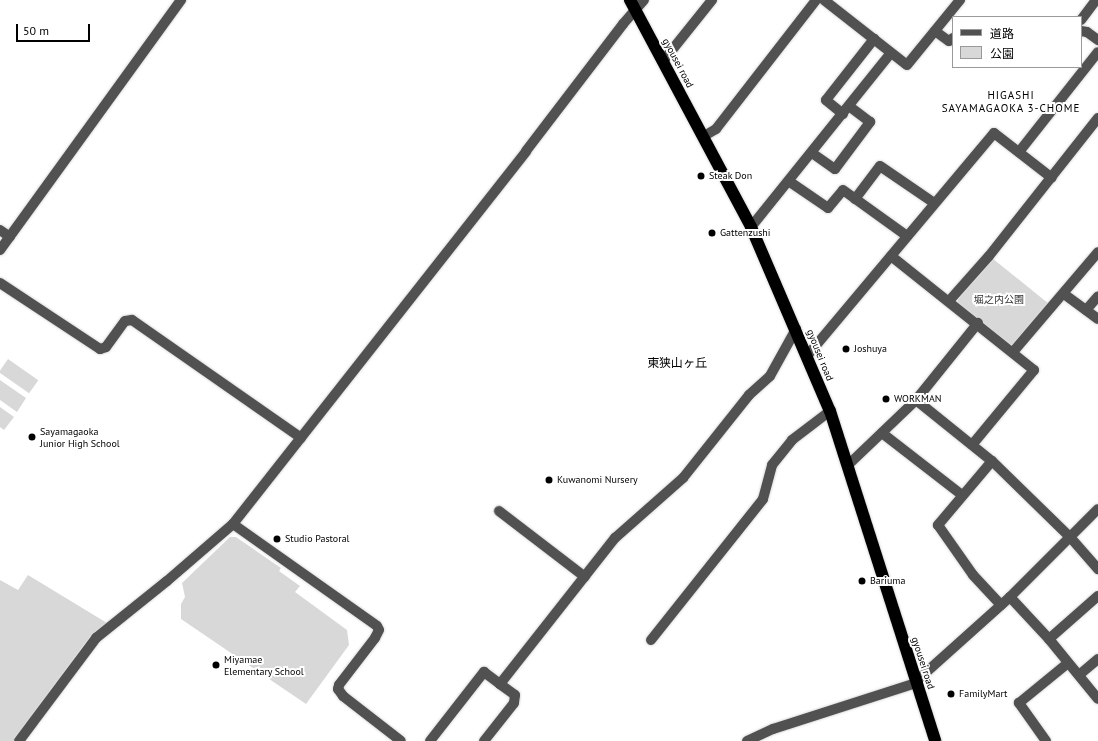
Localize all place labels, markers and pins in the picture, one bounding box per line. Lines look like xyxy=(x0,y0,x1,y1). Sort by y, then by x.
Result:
place label: Steak Don xyxy=(709,170,752,182)
marker: Steak Don xyxy=(696,171,706,181)
place label: Gattenzushi xyxy=(720,227,771,239)
marker: Gattenzushi xyxy=(707,228,717,238)
place label: Joshuya xyxy=(854,343,887,355)
marker: Joshuya xyxy=(841,344,851,354)
place label: WORKMAN xyxy=(894,393,941,405)
marker: WORKMAN xyxy=(881,394,891,404)
place label: Sayamagaoka Junior High School xyxy=(40,425,120,448)
marker: Sayamagaoka Junior High School xyxy=(27,432,37,442)
place label: Kuwanomi Nursery xyxy=(557,474,638,486)
marker: Kuwanomi Nursery xyxy=(544,475,554,485)
place label: Studio Pastoral xyxy=(285,533,350,545)
marker: Studio Pastoral xyxy=(272,534,282,544)
place label: Bariuma xyxy=(870,575,905,587)
marker: Bariuma xyxy=(857,576,867,586)
place label: Miyamae Elementary School xyxy=(224,653,304,676)
marker: Miyamae Elementary School xyxy=(211,660,221,670)
place label: FamilyMart xyxy=(959,688,1007,700)
marker: FamilyMart xyxy=(946,689,956,699)

